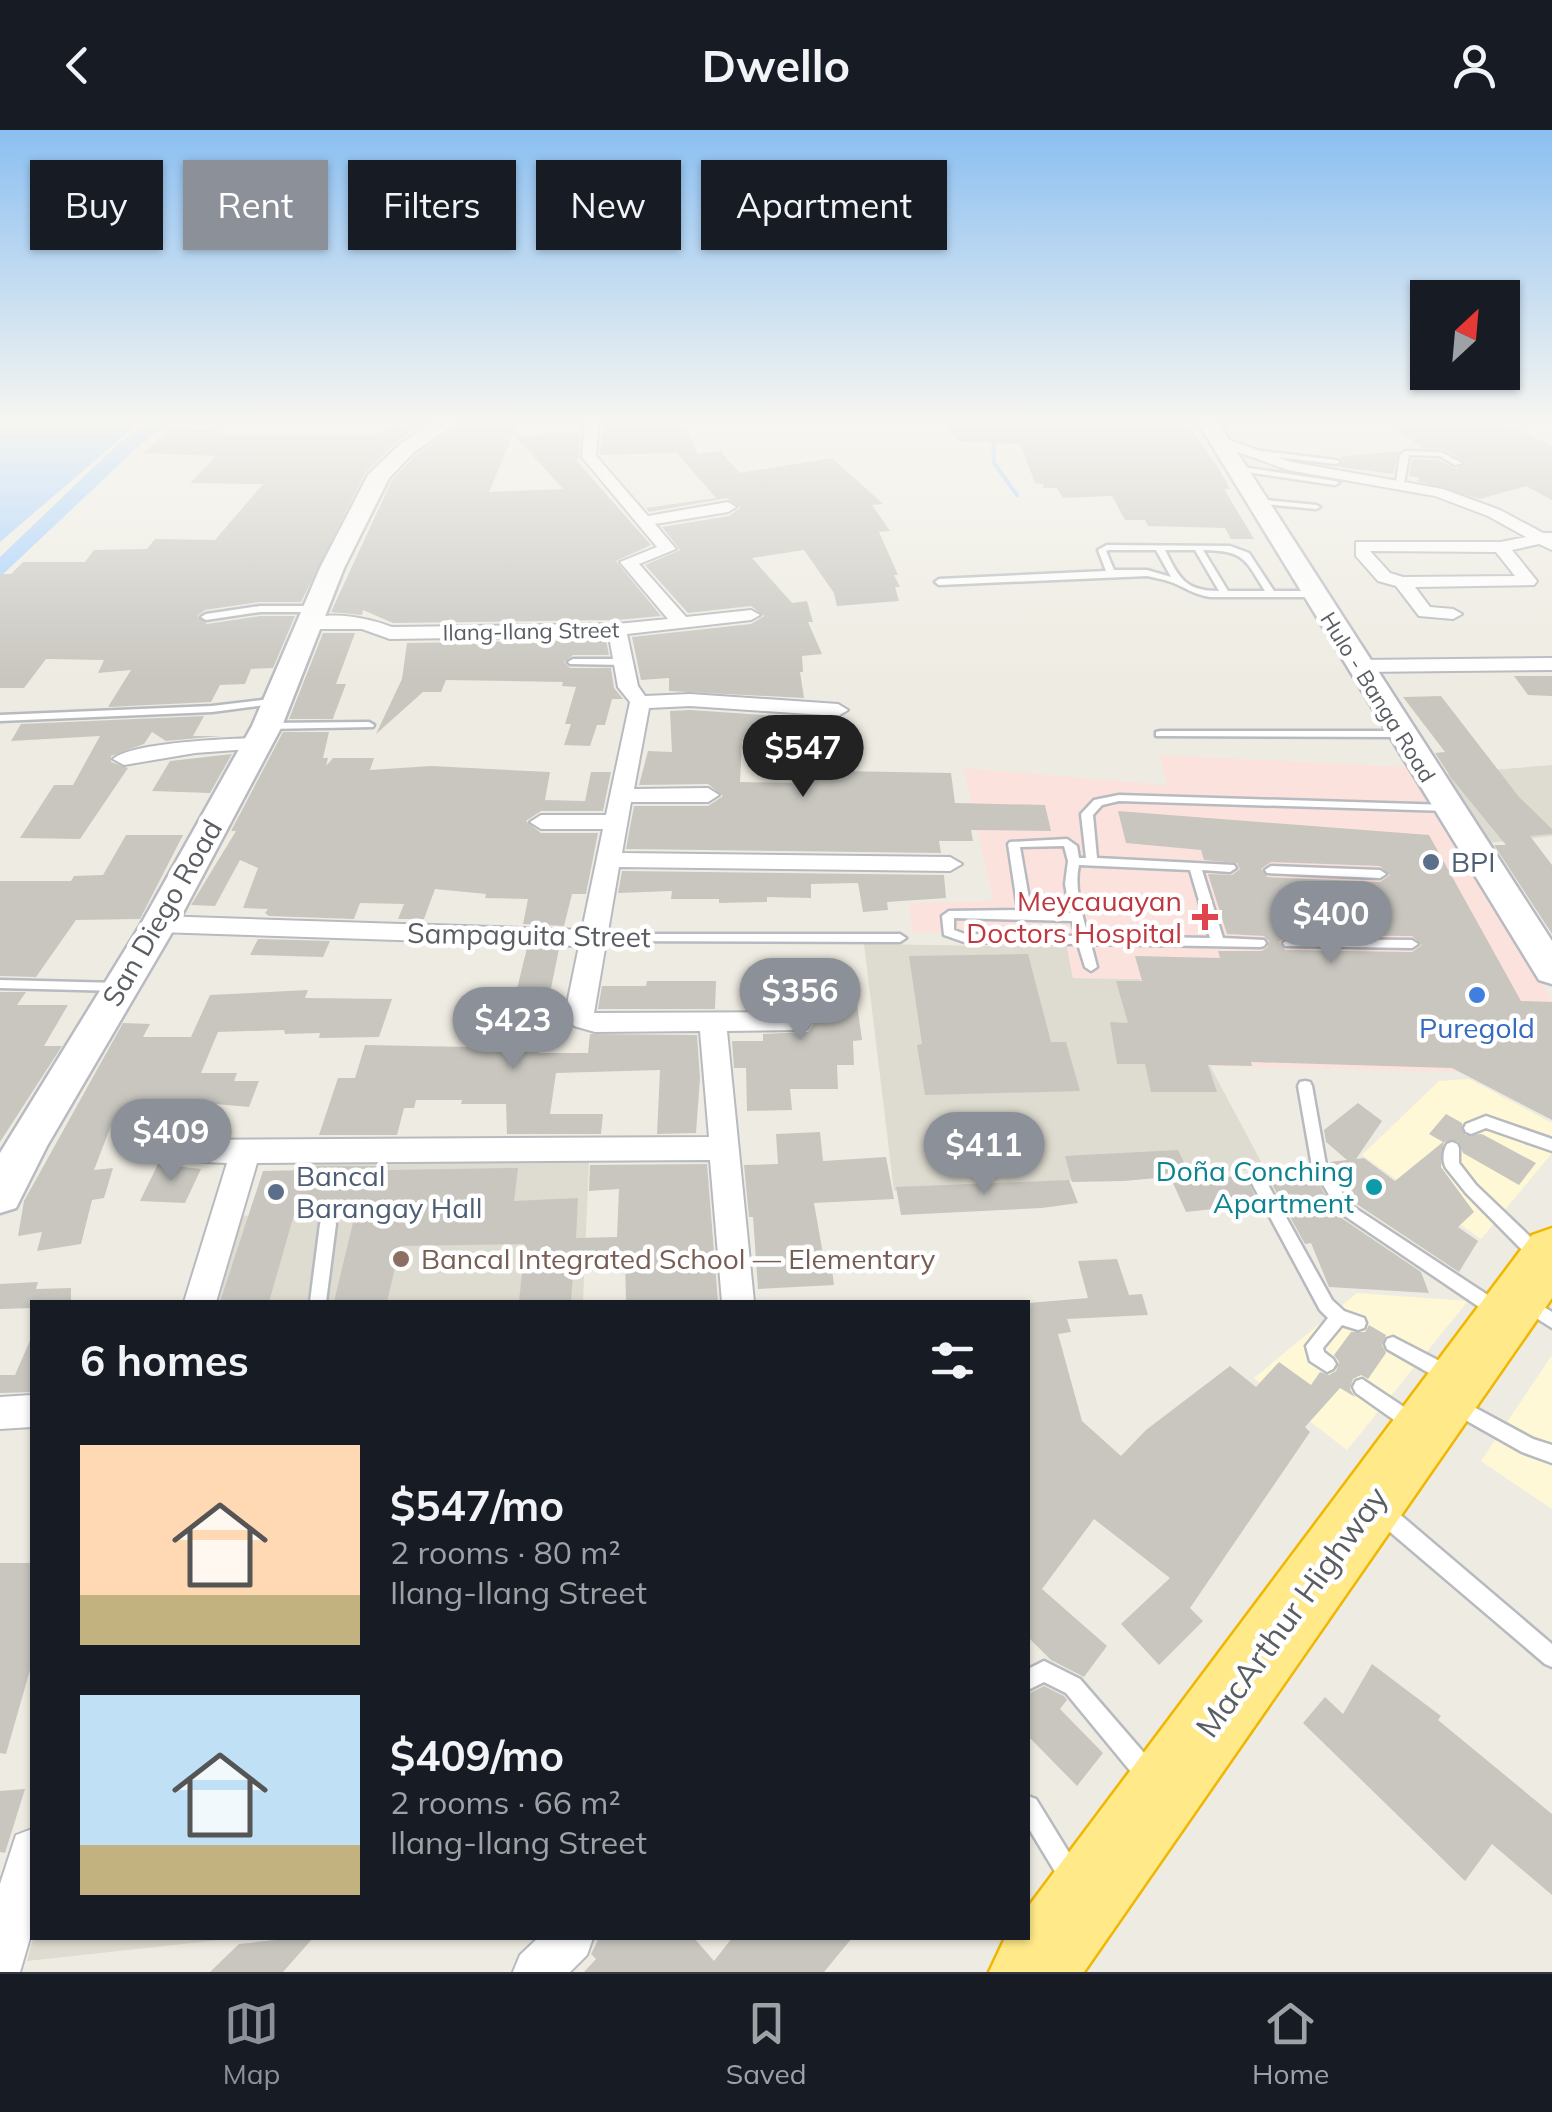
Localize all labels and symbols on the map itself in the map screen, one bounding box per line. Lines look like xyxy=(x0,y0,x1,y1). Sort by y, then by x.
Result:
north arrow xyxy=(1410,280,1520,390)
street label: Hulo - Banga Road xyxy=(1314,607,1442,787)
street label: Ilang-Ilang Street xyxy=(442,615,620,647)
pin: $547 xyxy=(744,715,862,800)
street label: San Diego Road xyxy=(94,813,229,1012)
place label: BPI xyxy=(1451,844,1496,879)
marker: BPI xyxy=(1420,851,1442,873)
pin: $400 xyxy=(1272,881,1390,966)
place label: Meycauayan Doctors Hospital xyxy=(966,883,1182,950)
marker: Meycauayan Doctors Hospital xyxy=(1192,904,1218,930)
street label: Sampaguita Street xyxy=(407,915,651,954)
pin: $356 xyxy=(741,958,859,1043)
marker: Puregold xyxy=(1466,984,1488,1006)
pin: $423 xyxy=(454,987,572,1072)
place label: Puregold xyxy=(1419,1010,1535,1045)
pin: $409 xyxy=(112,1099,230,1184)
pin: $411 xyxy=(925,1112,1043,1197)
place label: Doña Conching Apartment xyxy=(1156,1153,1354,1220)
place label: Bancal Barangay Hall xyxy=(296,1158,482,1225)
marker: Doña Conching Apartment xyxy=(1363,1176,1385,1198)
marker: Bancal Barangay Hall xyxy=(265,1181,287,1203)
place label: Bancal Integrated School — Elementary xyxy=(421,1241,935,1276)
marker: Bancal Integrated School — Elementary xyxy=(390,1248,412,1270)
street label: MacArthur Highway xyxy=(1187,1478,1396,1745)

